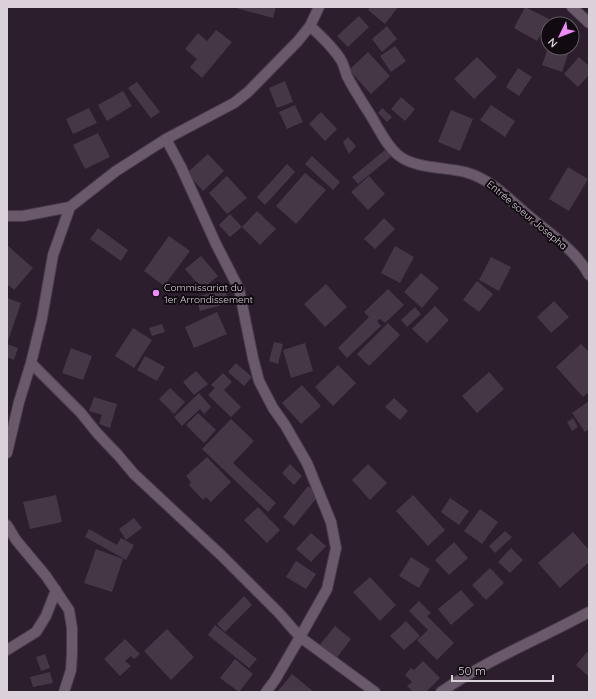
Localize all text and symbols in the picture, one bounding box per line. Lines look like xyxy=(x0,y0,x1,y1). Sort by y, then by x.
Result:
north arrow xyxy=(540,16,580,56)
text: N xyxy=(545,35,561,51)
street label: Entrée soeur Josepha xyxy=(484,178,570,252)
place label: Commissariat du 1er Arrondissement xyxy=(164,281,253,306)
marker: Commissariat du 1er Arrondissement xyxy=(151,288,161,298)
scale bar xyxy=(452,657,553,683)
text: 50 m xyxy=(458,663,486,678)

